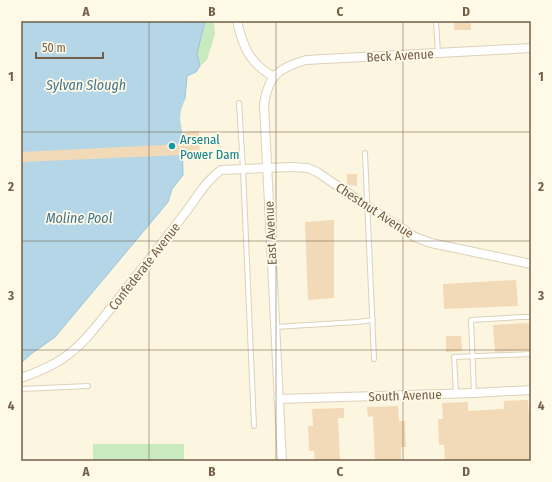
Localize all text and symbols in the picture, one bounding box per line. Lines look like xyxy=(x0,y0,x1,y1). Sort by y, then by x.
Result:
text: A xyxy=(81,4,90,19)
text: B xyxy=(208,4,216,19)
text: C xyxy=(337,4,344,19)
text: D xyxy=(462,4,470,19)
scale bar xyxy=(36,34,103,60)
text: 50 m xyxy=(42,41,66,55)
street label: Beck Avenue xyxy=(366,46,434,65)
text: 1 xyxy=(8,69,14,84)
text: 1 xyxy=(538,69,544,84)
water label: Sylvan Slough xyxy=(45,77,126,94)
place label: Arsenal Power Dam xyxy=(180,132,240,162)
marker: Arsenal Power Dam xyxy=(167,141,177,151)
text: 2 xyxy=(7,179,14,194)
text: 2 xyxy=(537,179,544,194)
street label: Chestnut Avenue xyxy=(333,180,416,241)
street label: East Avenue xyxy=(261,201,280,265)
water label: Moline Pool xyxy=(46,210,113,227)
street label: Confederate Avenue xyxy=(106,220,183,313)
text: 3 xyxy=(7,288,14,303)
text: 3 xyxy=(537,288,544,303)
street label: South Avenue xyxy=(368,387,442,404)
text: 4 xyxy=(8,398,15,413)
text: 4 xyxy=(538,398,545,413)
text: A xyxy=(81,464,90,479)
text: B xyxy=(208,464,216,479)
text: C xyxy=(337,464,344,479)
text: D xyxy=(462,464,470,479)

